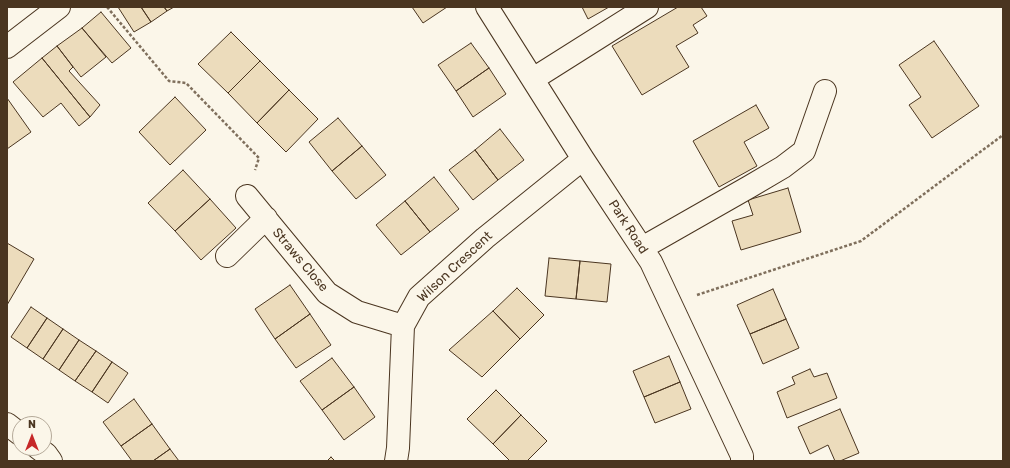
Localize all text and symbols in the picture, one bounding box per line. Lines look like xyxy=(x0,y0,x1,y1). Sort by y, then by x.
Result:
street label: Park Road xyxy=(605,197,651,257)
street label: Straws Close xyxy=(269,225,331,295)
street label: Wilson Crescent xyxy=(414,228,496,306)
north arrow xyxy=(12,416,52,456)
text: N xyxy=(28,418,36,431)

